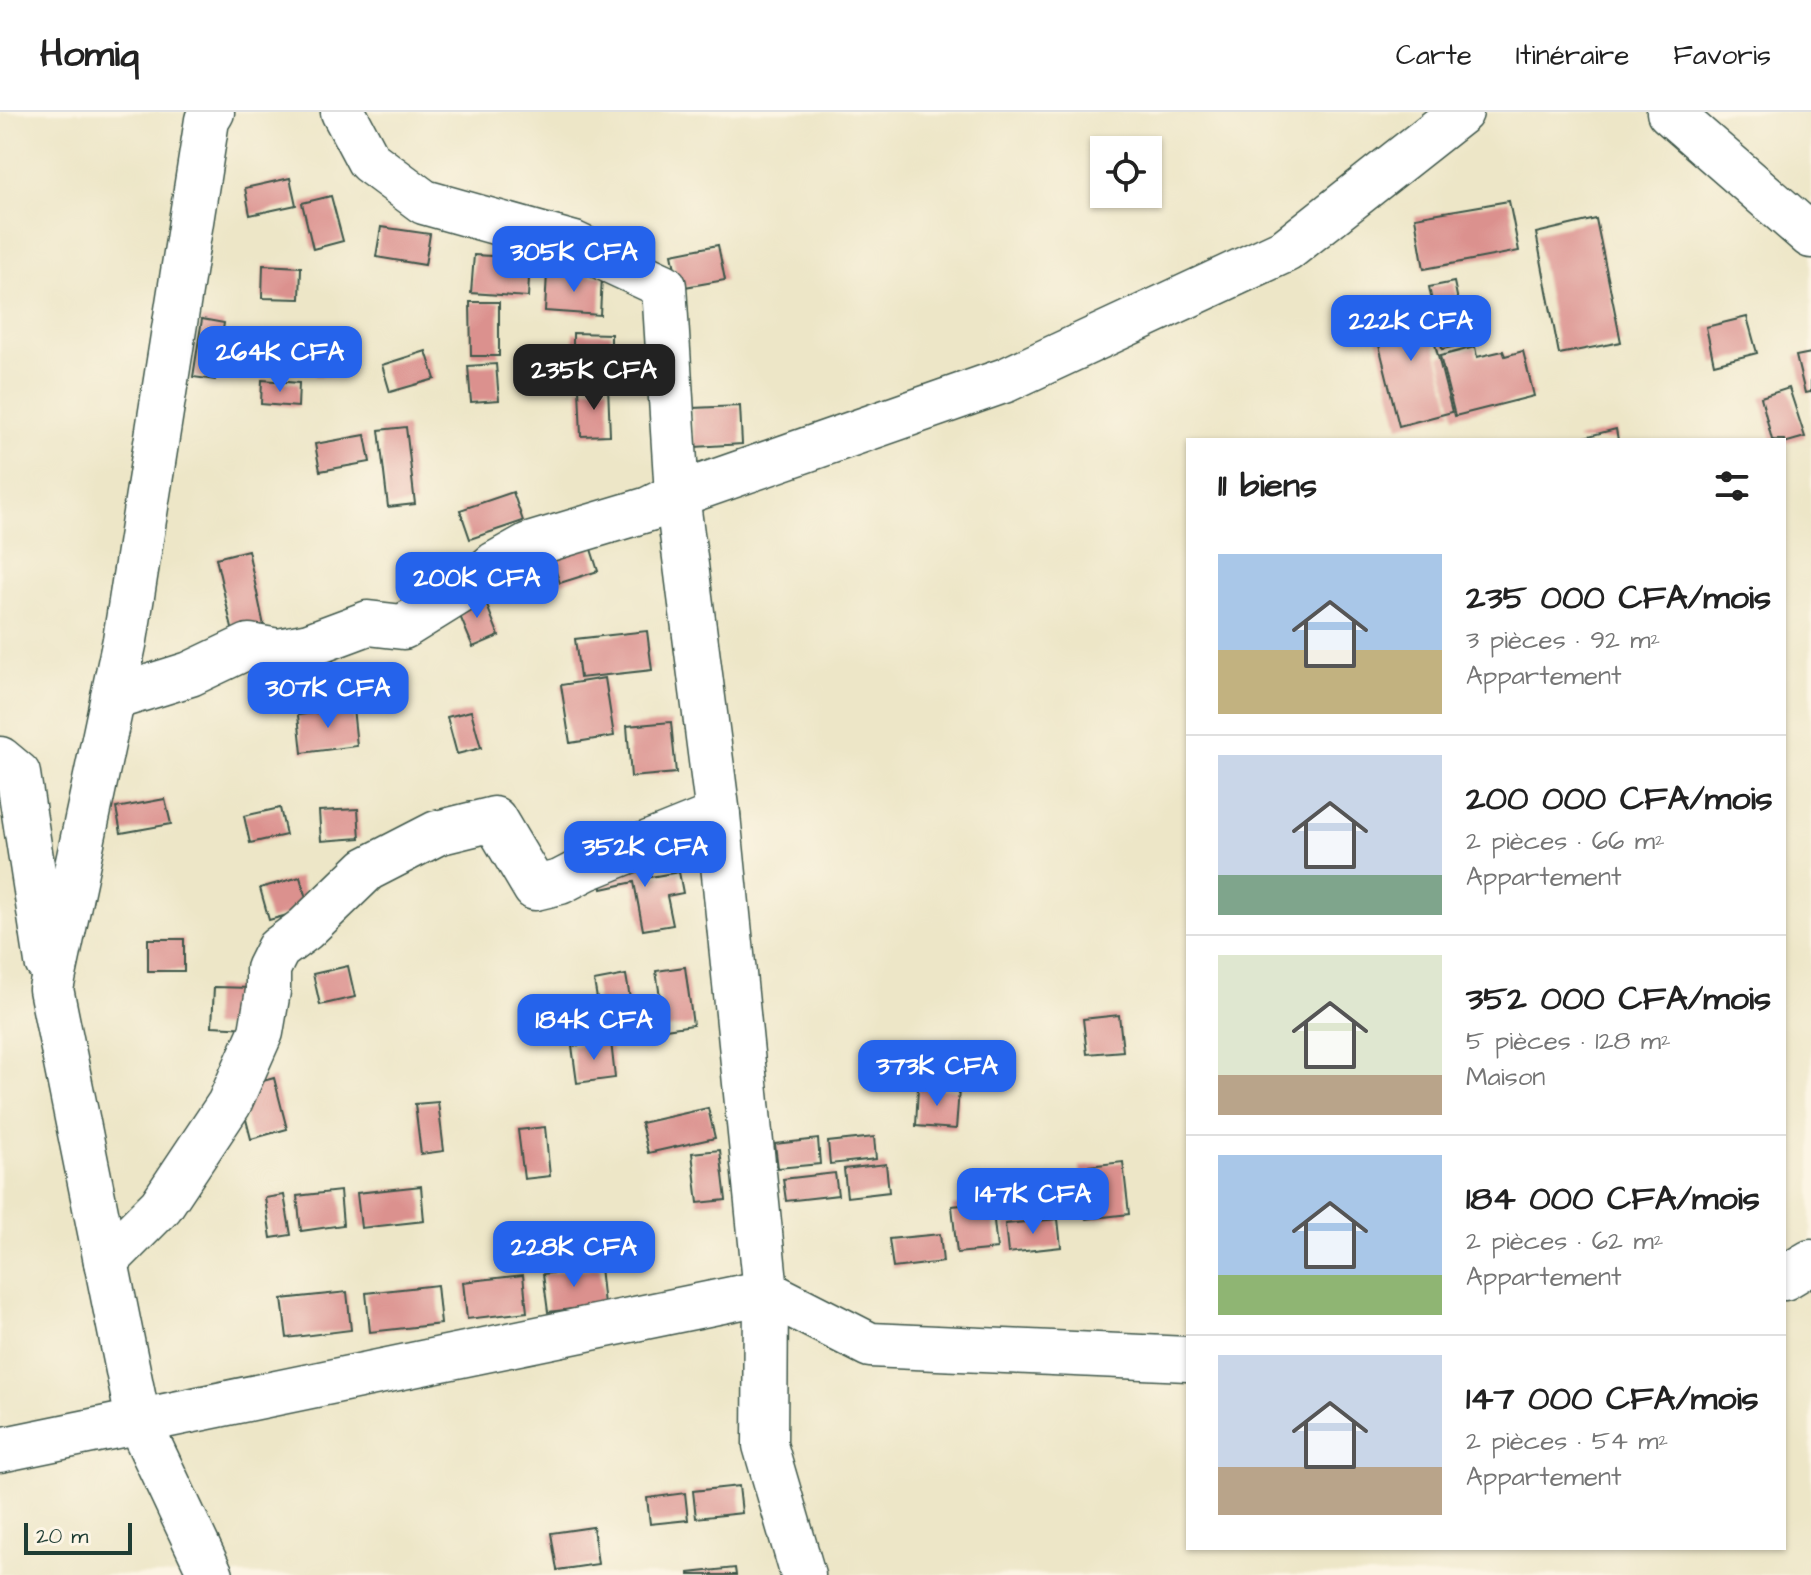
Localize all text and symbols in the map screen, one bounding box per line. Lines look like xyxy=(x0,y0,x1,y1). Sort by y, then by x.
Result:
text: Homiq xyxy=(40,29,139,81)
text: Carte xyxy=(1396,36,1472,75)
text: Itinéraire xyxy=(1516,36,1629,75)
text: Favoris xyxy=(1673,36,1771,75)
map controls xyxy=(1090,136,1162,208)
button: locate xyxy=(1090,136,1162,208)
pin: 305K CFA xyxy=(491,226,657,294)
text: 305K CFA xyxy=(510,234,638,270)
pin: 222K CFA xyxy=(1328,295,1494,363)
text: 222K CFA xyxy=(1349,303,1473,339)
pin: 264K CFA xyxy=(197,326,363,394)
text: 264K CFA xyxy=(216,334,344,370)
pin: 235K CFA xyxy=(511,344,677,412)
text: 235K CFA xyxy=(531,352,657,388)
text: 11 biens xyxy=(1218,462,1317,510)
icon: filters xyxy=(1710,464,1754,508)
pin: 200K CFA xyxy=(394,552,560,620)
text: 200K CFA xyxy=(414,560,540,596)
text: 235 000 CFA/mois xyxy=(1466,574,1771,622)
icon: home xyxy=(1282,586,1378,682)
text: 3 pièces · 92 m² xyxy=(1466,622,1660,658)
text: Appartement xyxy=(1466,658,1622,694)
pin: 307K CFA xyxy=(245,662,411,730)
text: 307K CFA xyxy=(266,670,390,706)
text: 200 000 CFA/mois xyxy=(1466,775,1773,823)
icon: home xyxy=(1282,787,1378,883)
pin: 352K CFA xyxy=(562,821,728,889)
text: 2 pièces · 66 m² xyxy=(1466,823,1665,859)
text: 352K CFA xyxy=(582,829,708,865)
text: Appartement xyxy=(1466,859,1622,895)
text: 352 000 CFA/mois xyxy=(1466,975,1771,1023)
icon: home xyxy=(1282,987,1378,1083)
pin: 184K CFA xyxy=(511,994,677,1062)
text: 184K CFA xyxy=(535,1002,653,1038)
text: 5 pièces · 128 m² xyxy=(1466,1023,1671,1059)
pin: 373K CFA xyxy=(854,1040,1020,1108)
text: 373K CFA xyxy=(876,1048,998,1084)
text: Maison xyxy=(1466,1059,1545,1095)
pin: 147K CFA xyxy=(950,1168,1116,1236)
text: 184 000 CFA/mois xyxy=(1466,1175,1760,1223)
text: 147K CFA xyxy=(975,1176,1091,1212)
icon: home xyxy=(1282,1187,1378,1283)
pin: 228K CFA xyxy=(491,1221,657,1289)
text: 2 pièces · 62 m² xyxy=(1466,1223,1663,1259)
text: 228K CFA xyxy=(511,1229,637,1265)
text: Appartement xyxy=(1466,1259,1622,1295)
text: 147 000 CFA/mois xyxy=(1466,1375,1759,1423)
icon: home xyxy=(1282,1387,1378,1483)
text: 2 pièces · 54 m² xyxy=(1466,1423,1668,1459)
text: Appartement xyxy=(1466,1459,1622,1495)
scale bar xyxy=(24,1519,132,1555)
text: 20 m xyxy=(36,1521,88,1552)

